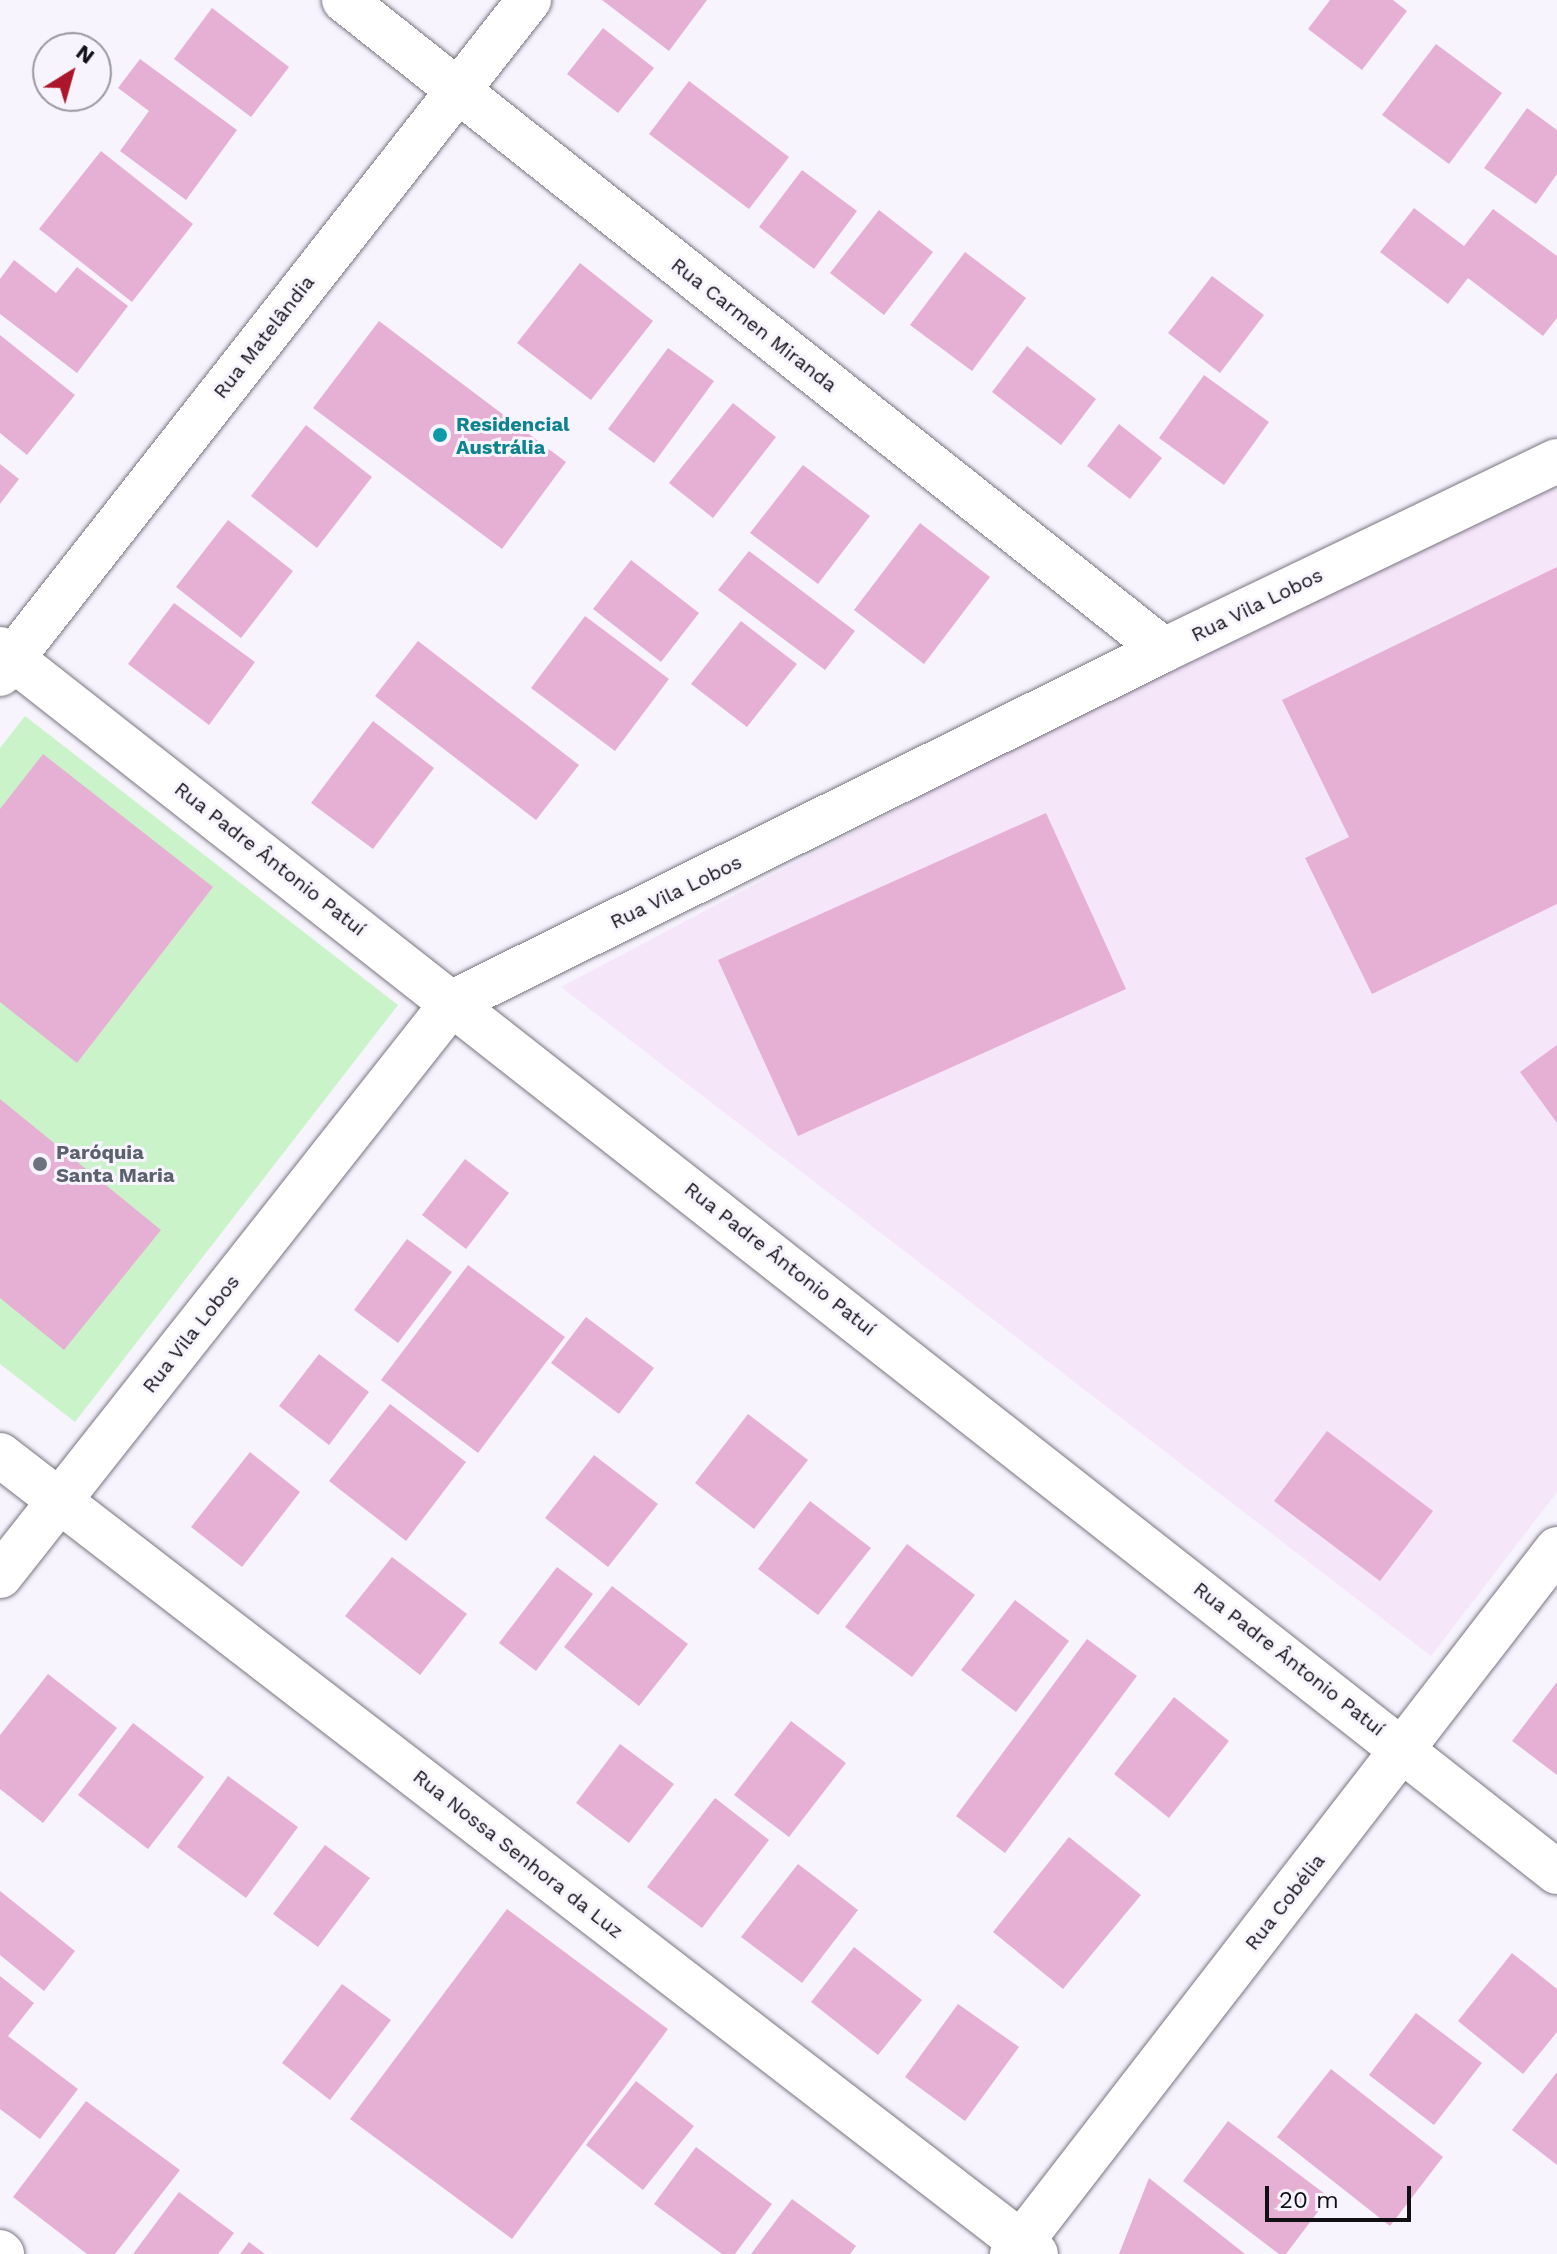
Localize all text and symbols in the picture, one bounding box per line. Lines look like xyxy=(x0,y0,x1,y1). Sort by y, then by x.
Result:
north arrow xyxy=(32,32,112,112)
text: N xyxy=(72,39,100,69)
street label: Rua Carmen Miranda xyxy=(666,253,842,397)
street label: Rua Matelândia xyxy=(208,270,320,404)
place label: Residencial Austrália xyxy=(456,412,570,459)
marker: Residencial Austrália xyxy=(431,426,449,444)
street label: Rua Vila Lobos xyxy=(1187,562,1327,648)
street label: Rua Padre Ântonio Patuí xyxy=(169,776,371,942)
street label: Rua Vila Lobos xyxy=(606,849,746,935)
place label: Paróquia Santa Maria xyxy=(56,1140,175,1187)
marker: Paróquia Santa Maria xyxy=(31,1155,49,1173)
street label: Rua Padre Ântonio Patuí xyxy=(679,1176,881,1342)
street label: Rua Vila Lobos xyxy=(137,1270,245,1398)
street label: Rua Padre Ântonio Patuí xyxy=(1188,1576,1390,1742)
street label: Rua Nossa Senhora da Luz xyxy=(407,1764,629,1944)
street label: Rua Cobélia xyxy=(1240,1849,1330,1955)
scale bar xyxy=(1269,2170,1415,2220)
text: 20 m xyxy=(1279,2186,1339,2214)

